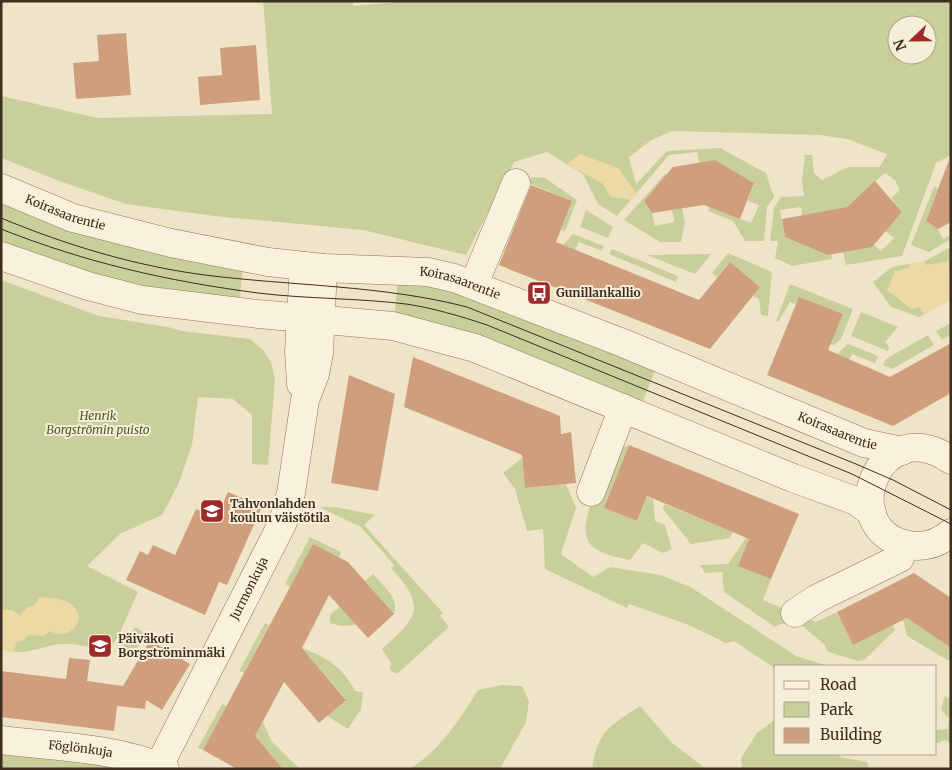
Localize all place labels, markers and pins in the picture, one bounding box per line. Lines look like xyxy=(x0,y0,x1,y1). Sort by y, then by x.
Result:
bus stop icon: Gunillankallio xyxy=(526,280,552,306)
place label: Gunillankallio xyxy=(556,285,641,300)
place label: Tahvonlahden koulun väistötila xyxy=(230,496,330,525)
school or university icon: Tahvonlahden koulun väistötila xyxy=(199,498,225,524)
place label: Päiväkoti Borgströminmäki xyxy=(118,631,225,660)
school or university icon: Päiväkoti Borgströminmäki xyxy=(87,633,113,659)

